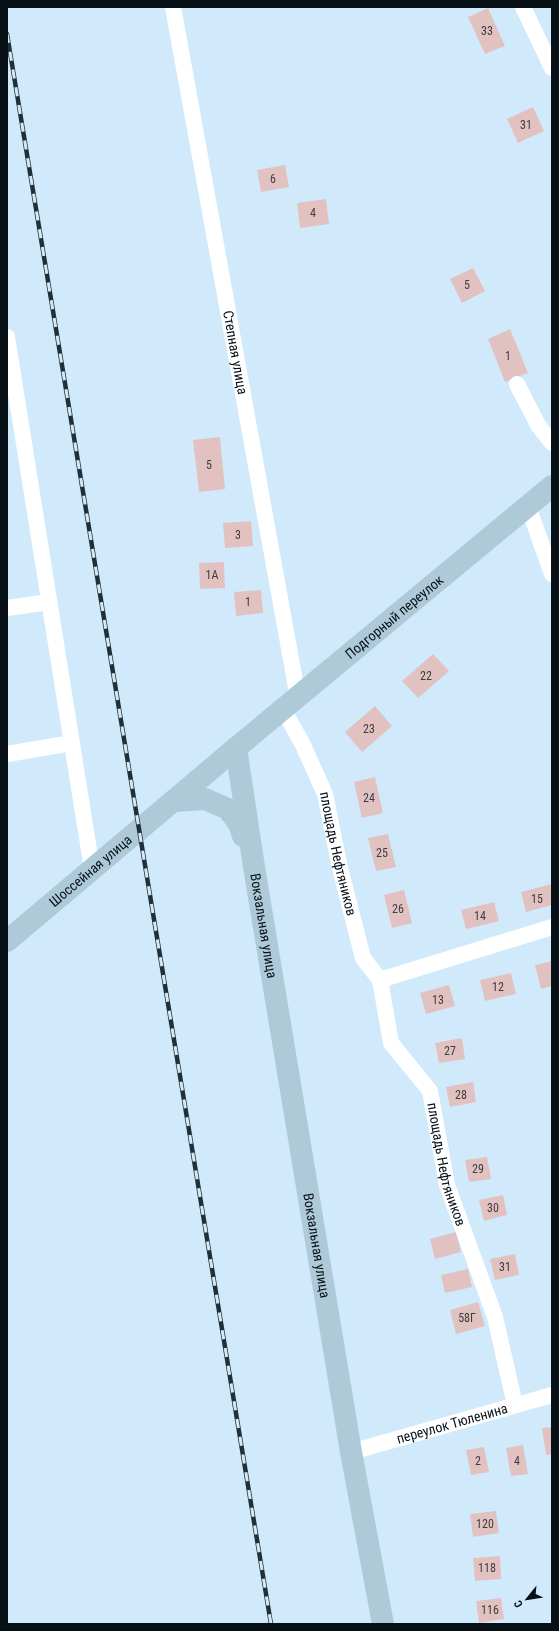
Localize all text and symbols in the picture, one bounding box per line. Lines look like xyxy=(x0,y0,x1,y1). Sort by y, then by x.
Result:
house number: 33 xyxy=(481,24,493,38)
house number: 31 xyxy=(520,118,532,132)
house number: 6 xyxy=(270,172,276,186)
house number: 4 xyxy=(310,206,316,220)
house number: 5 xyxy=(464,278,470,292)
street label: Степная улица xyxy=(220,309,251,396)
house number: 1 xyxy=(505,349,511,363)
house number: 5 xyxy=(206,458,212,472)
house number: 3 xyxy=(235,528,241,542)
house number: 1А xyxy=(206,568,219,582)
street label: Подгорный переулок xyxy=(342,571,447,662)
house number: 1 xyxy=(245,595,251,609)
house number: 22 xyxy=(420,669,432,683)
house number: 23 xyxy=(363,722,375,736)
street label: площадь Нефтяников xyxy=(317,790,360,917)
house number: 24 xyxy=(363,791,375,805)
street label: Шоссейная улица xyxy=(46,831,135,910)
house number: 25 xyxy=(376,846,388,860)
street label: Вокзальная улица xyxy=(247,872,280,979)
house number: 15 xyxy=(531,892,543,906)
house number: 26 xyxy=(392,902,404,916)
house number: 14 xyxy=(474,909,486,923)
house number: 12 xyxy=(492,980,504,994)
house number: 13 xyxy=(432,993,444,1007)
house number: 27 xyxy=(444,1044,456,1058)
house number: 28 xyxy=(455,1088,467,1102)
street label: площадь Нефтяников xyxy=(424,1101,469,1228)
house number: 29 xyxy=(472,1162,484,1176)
street label: Вокзальная улица xyxy=(300,1192,333,1299)
house number: 30 xyxy=(487,1201,499,1215)
house number: 31 xyxy=(499,1260,511,1274)
house number: 58Г xyxy=(458,1311,476,1325)
street label: переулок Тюленина xyxy=(395,1400,509,1447)
house number: 2 xyxy=(475,1454,481,1468)
house number: 4 xyxy=(514,1454,520,1468)
house number: 120 xyxy=(476,1517,494,1531)
house number: 118 xyxy=(478,1561,496,1575)
north arrow xyxy=(507,1579,547,1619)
text: С xyxy=(512,1598,526,1610)
house number: 116 xyxy=(481,1603,499,1617)

